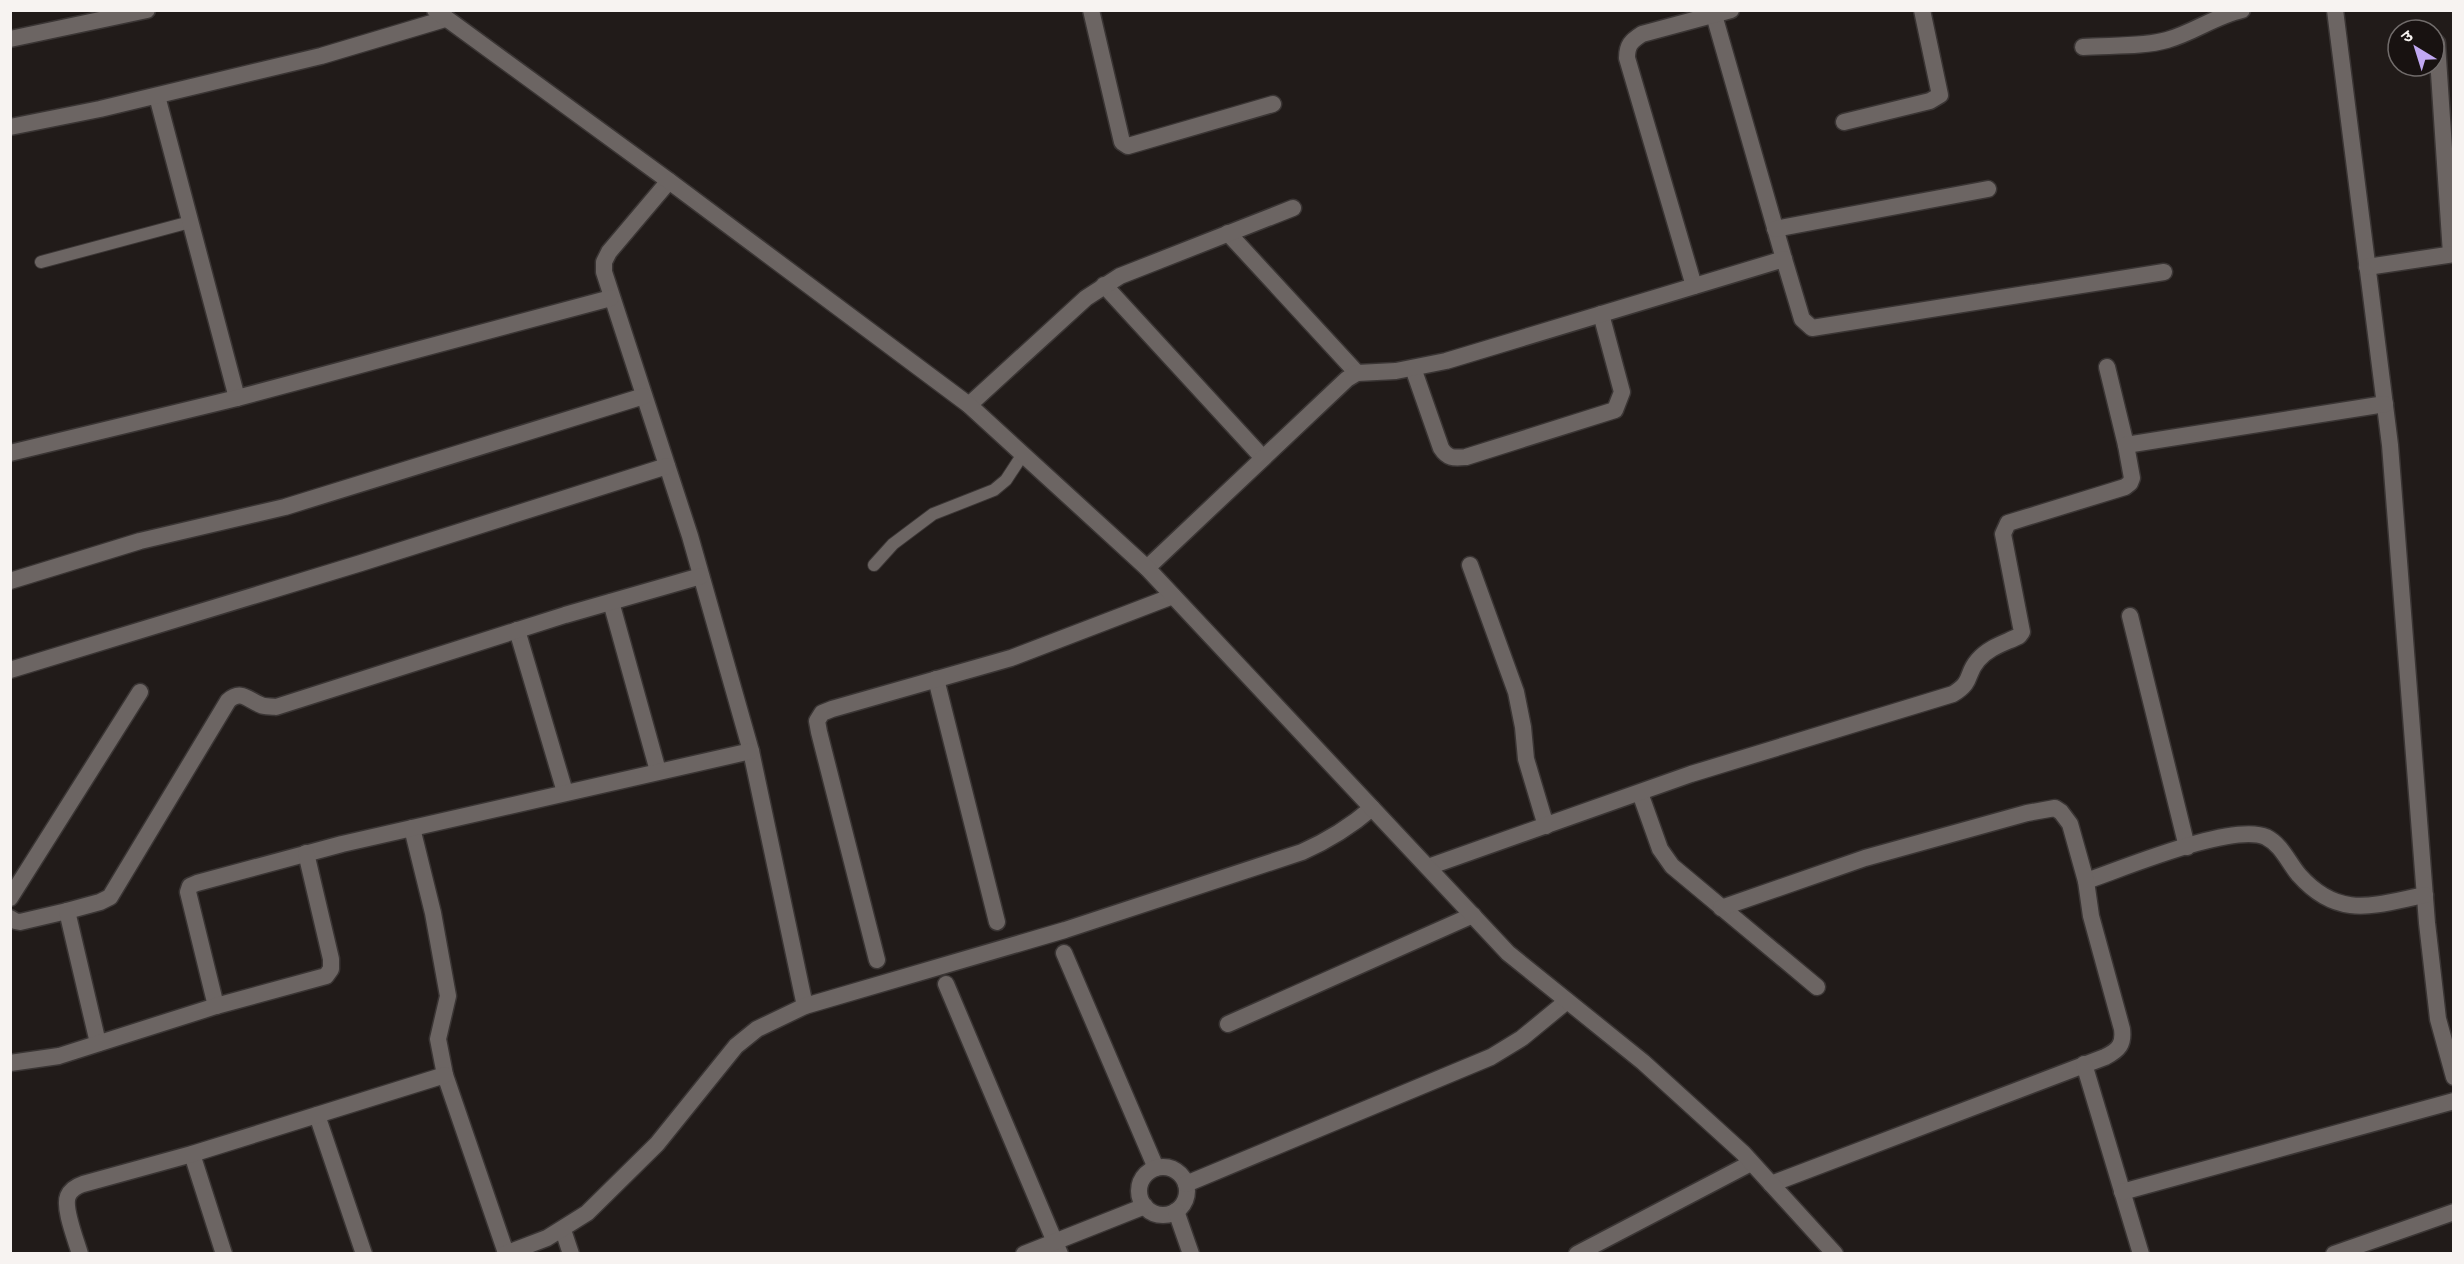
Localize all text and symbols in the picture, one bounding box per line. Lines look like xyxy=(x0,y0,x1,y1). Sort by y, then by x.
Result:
north arrow xyxy=(2386,18,2446,78)
text: उ xyxy=(2396,24,2418,48)

